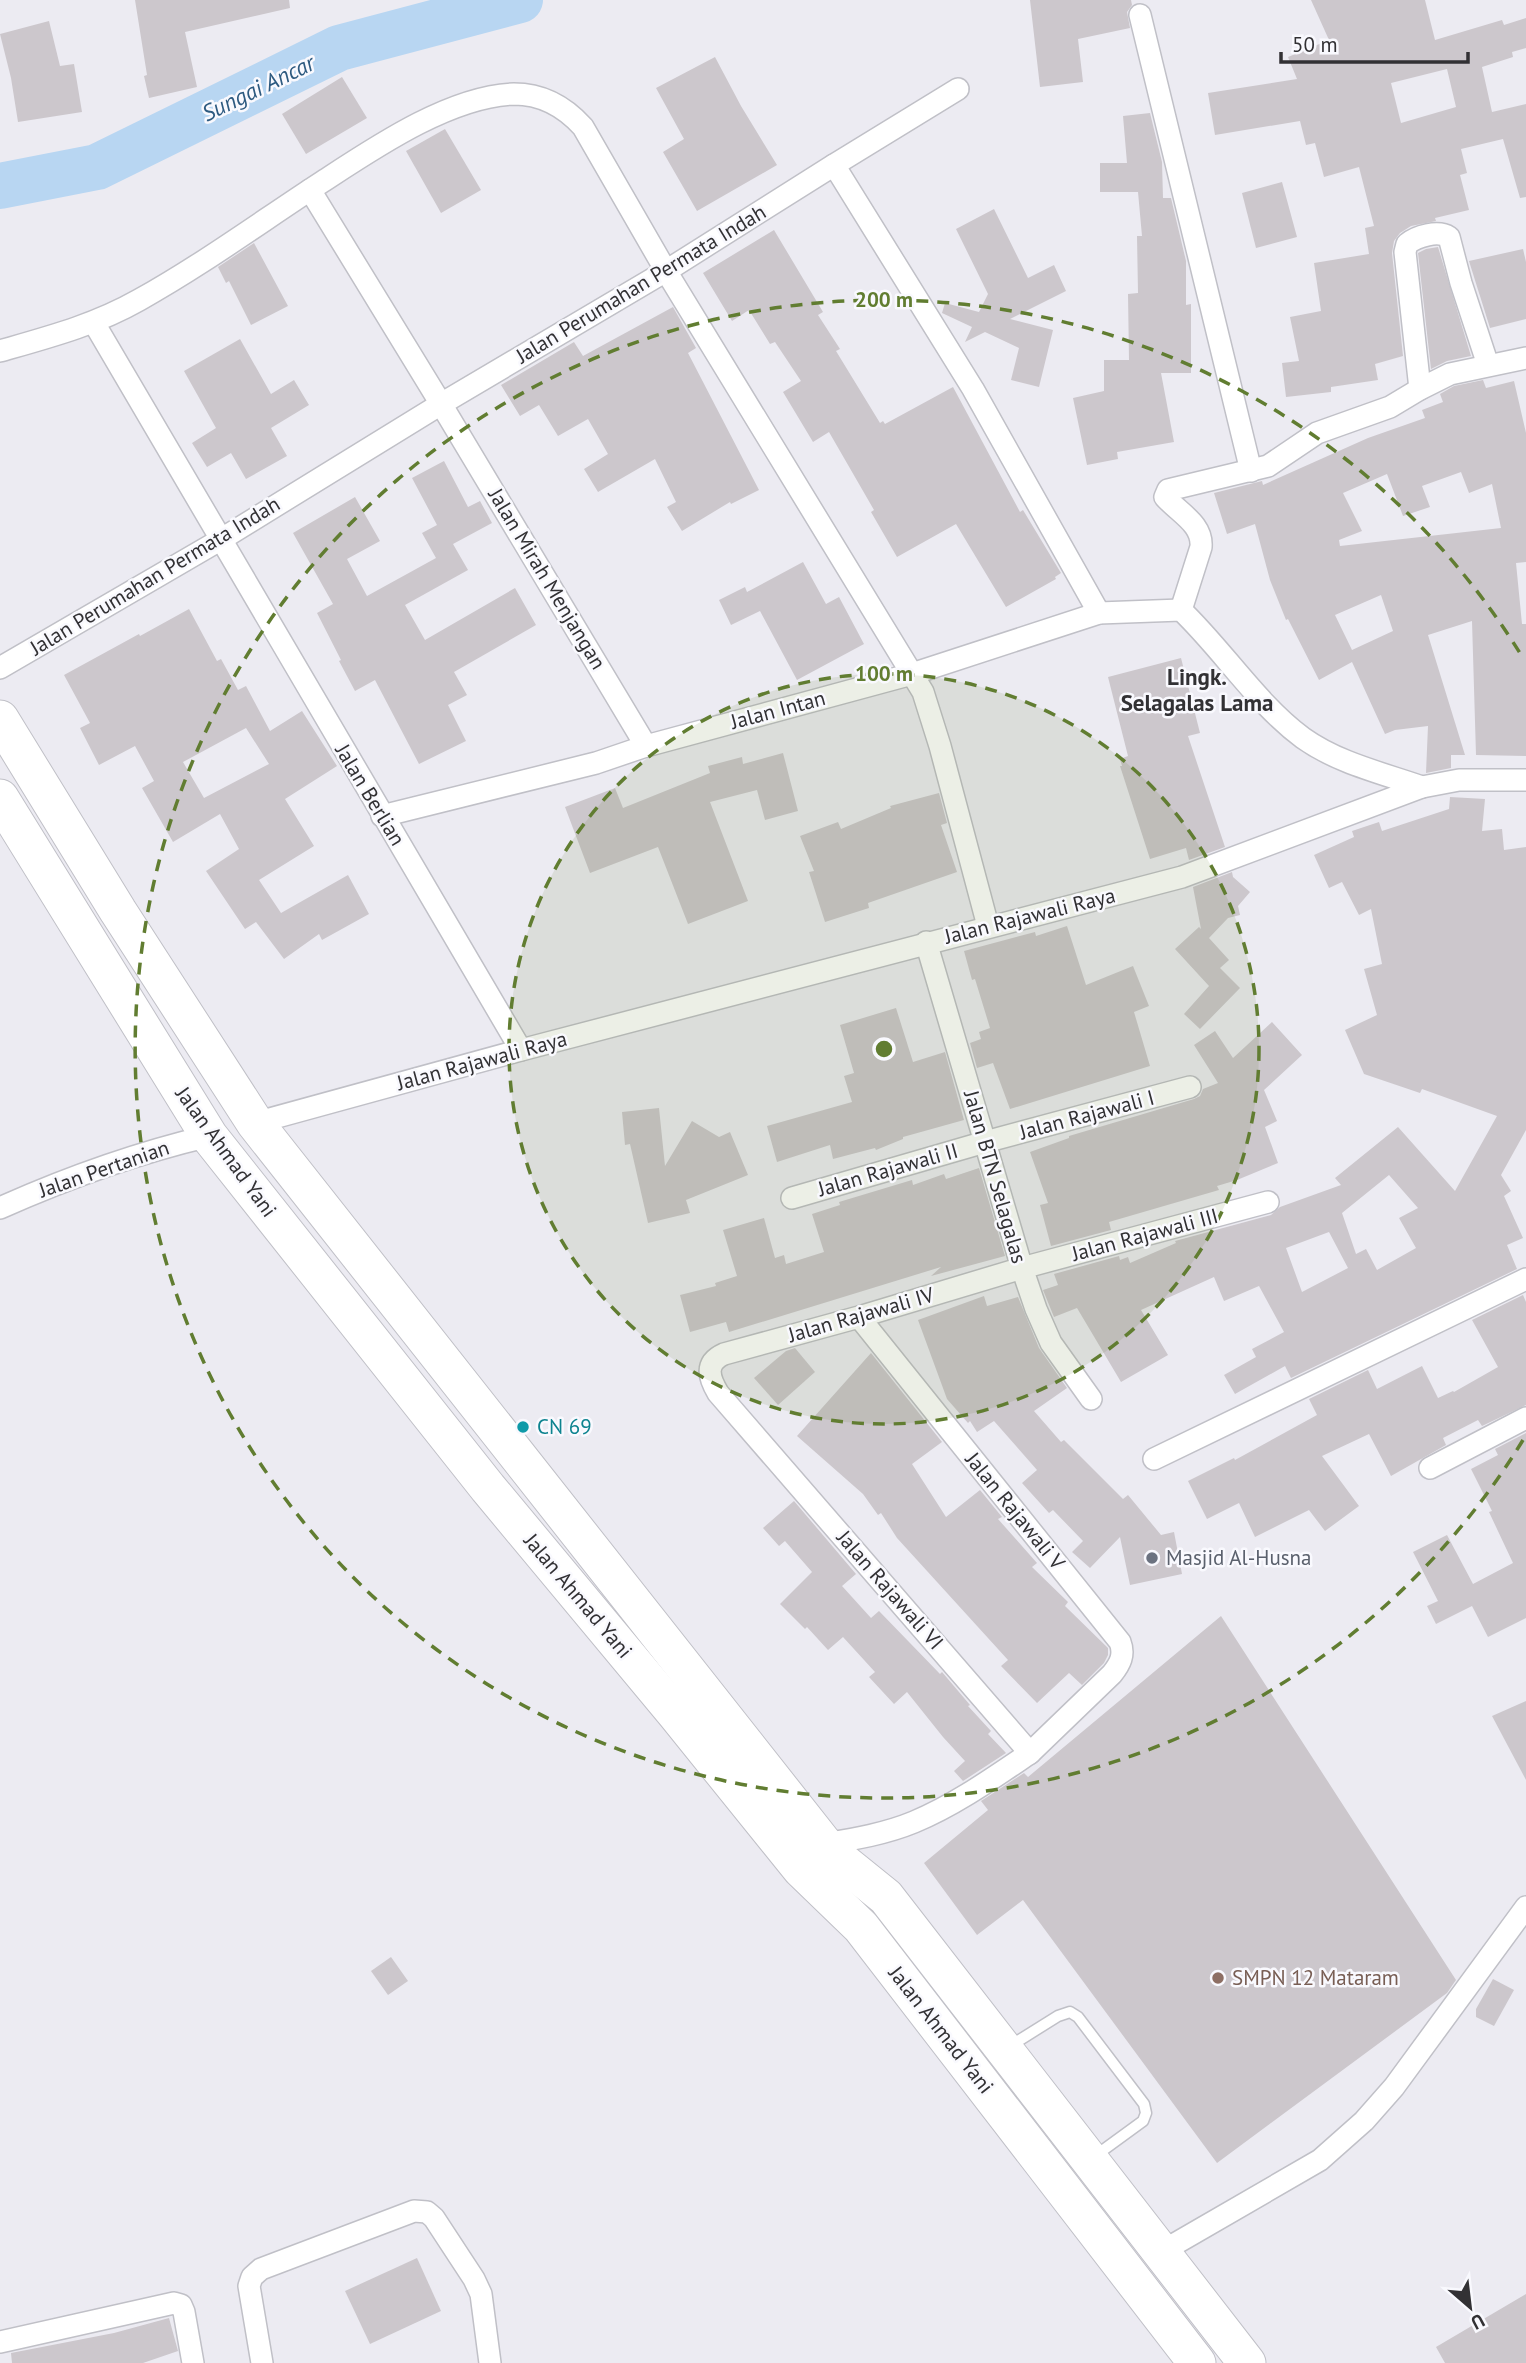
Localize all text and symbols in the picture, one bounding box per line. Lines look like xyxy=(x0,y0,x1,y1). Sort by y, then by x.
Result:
scale bar xyxy=(1281,21,1468,65)
text: 50 m xyxy=(1292,31,1338,58)
water label: Sungai Ancar xyxy=(197,47,320,127)
street label: Jalan Perumahan Permata Indah xyxy=(510,198,771,370)
text: 200 m xyxy=(855,286,913,313)
street label: Jalan Mirah Menjangan xyxy=(482,482,612,674)
street label: Jalan Perumahan Permata Indah xyxy=(24,490,285,662)
text: 100 m xyxy=(855,660,913,687)
district label: Lingk. Selagalas Lama xyxy=(1121,662,1273,717)
street label: Jalan Intan xyxy=(727,684,828,735)
street label: Jalan Berlian xyxy=(329,738,411,851)
street label: Jalan Rajawali Raya xyxy=(941,881,1118,950)
street label: Jalan Rajawali Raya xyxy=(393,1025,570,1096)
centre of rings xyxy=(872,1037,896,1061)
street label: Jalan Ahmad Yani xyxy=(169,1080,283,1222)
street label: Jalan Rajawali I xyxy=(1016,1084,1157,1146)
street label: Jalan BTN Selagalas xyxy=(958,1086,1033,1266)
street label: Jalan Pertanian xyxy=(34,1134,173,1204)
street label: Jalan Rajawali II xyxy=(814,1137,961,1203)
street label: Jalan Rajawali III xyxy=(1068,1202,1221,1267)
street label: Jalan Rajawali IV xyxy=(784,1281,937,1348)
place label: CN 69 xyxy=(537,1413,592,1440)
marker: CN 69 xyxy=(515,1419,531,1435)
street label: Jalan Rajawali V xyxy=(959,1446,1071,1575)
street label: Jalan Rajawali VI xyxy=(830,1524,950,1655)
street label: Jalan Ahmad Yani xyxy=(518,1527,638,1664)
place label: Masjid Al-Husna xyxy=(1166,1544,1312,1571)
marker: Masjid Al-Husna xyxy=(1144,1550,1160,1566)
street label: Jalan Ahmad Yani xyxy=(883,1960,1000,2099)
place label: SMPN 12 Mataram xyxy=(1232,1964,1399,1991)
marker: SMPN 12 Mataram xyxy=(1210,1970,1226,1986)
north arrow xyxy=(1435,2272,1505,2342)
text: U xyxy=(1467,2309,1489,2335)

